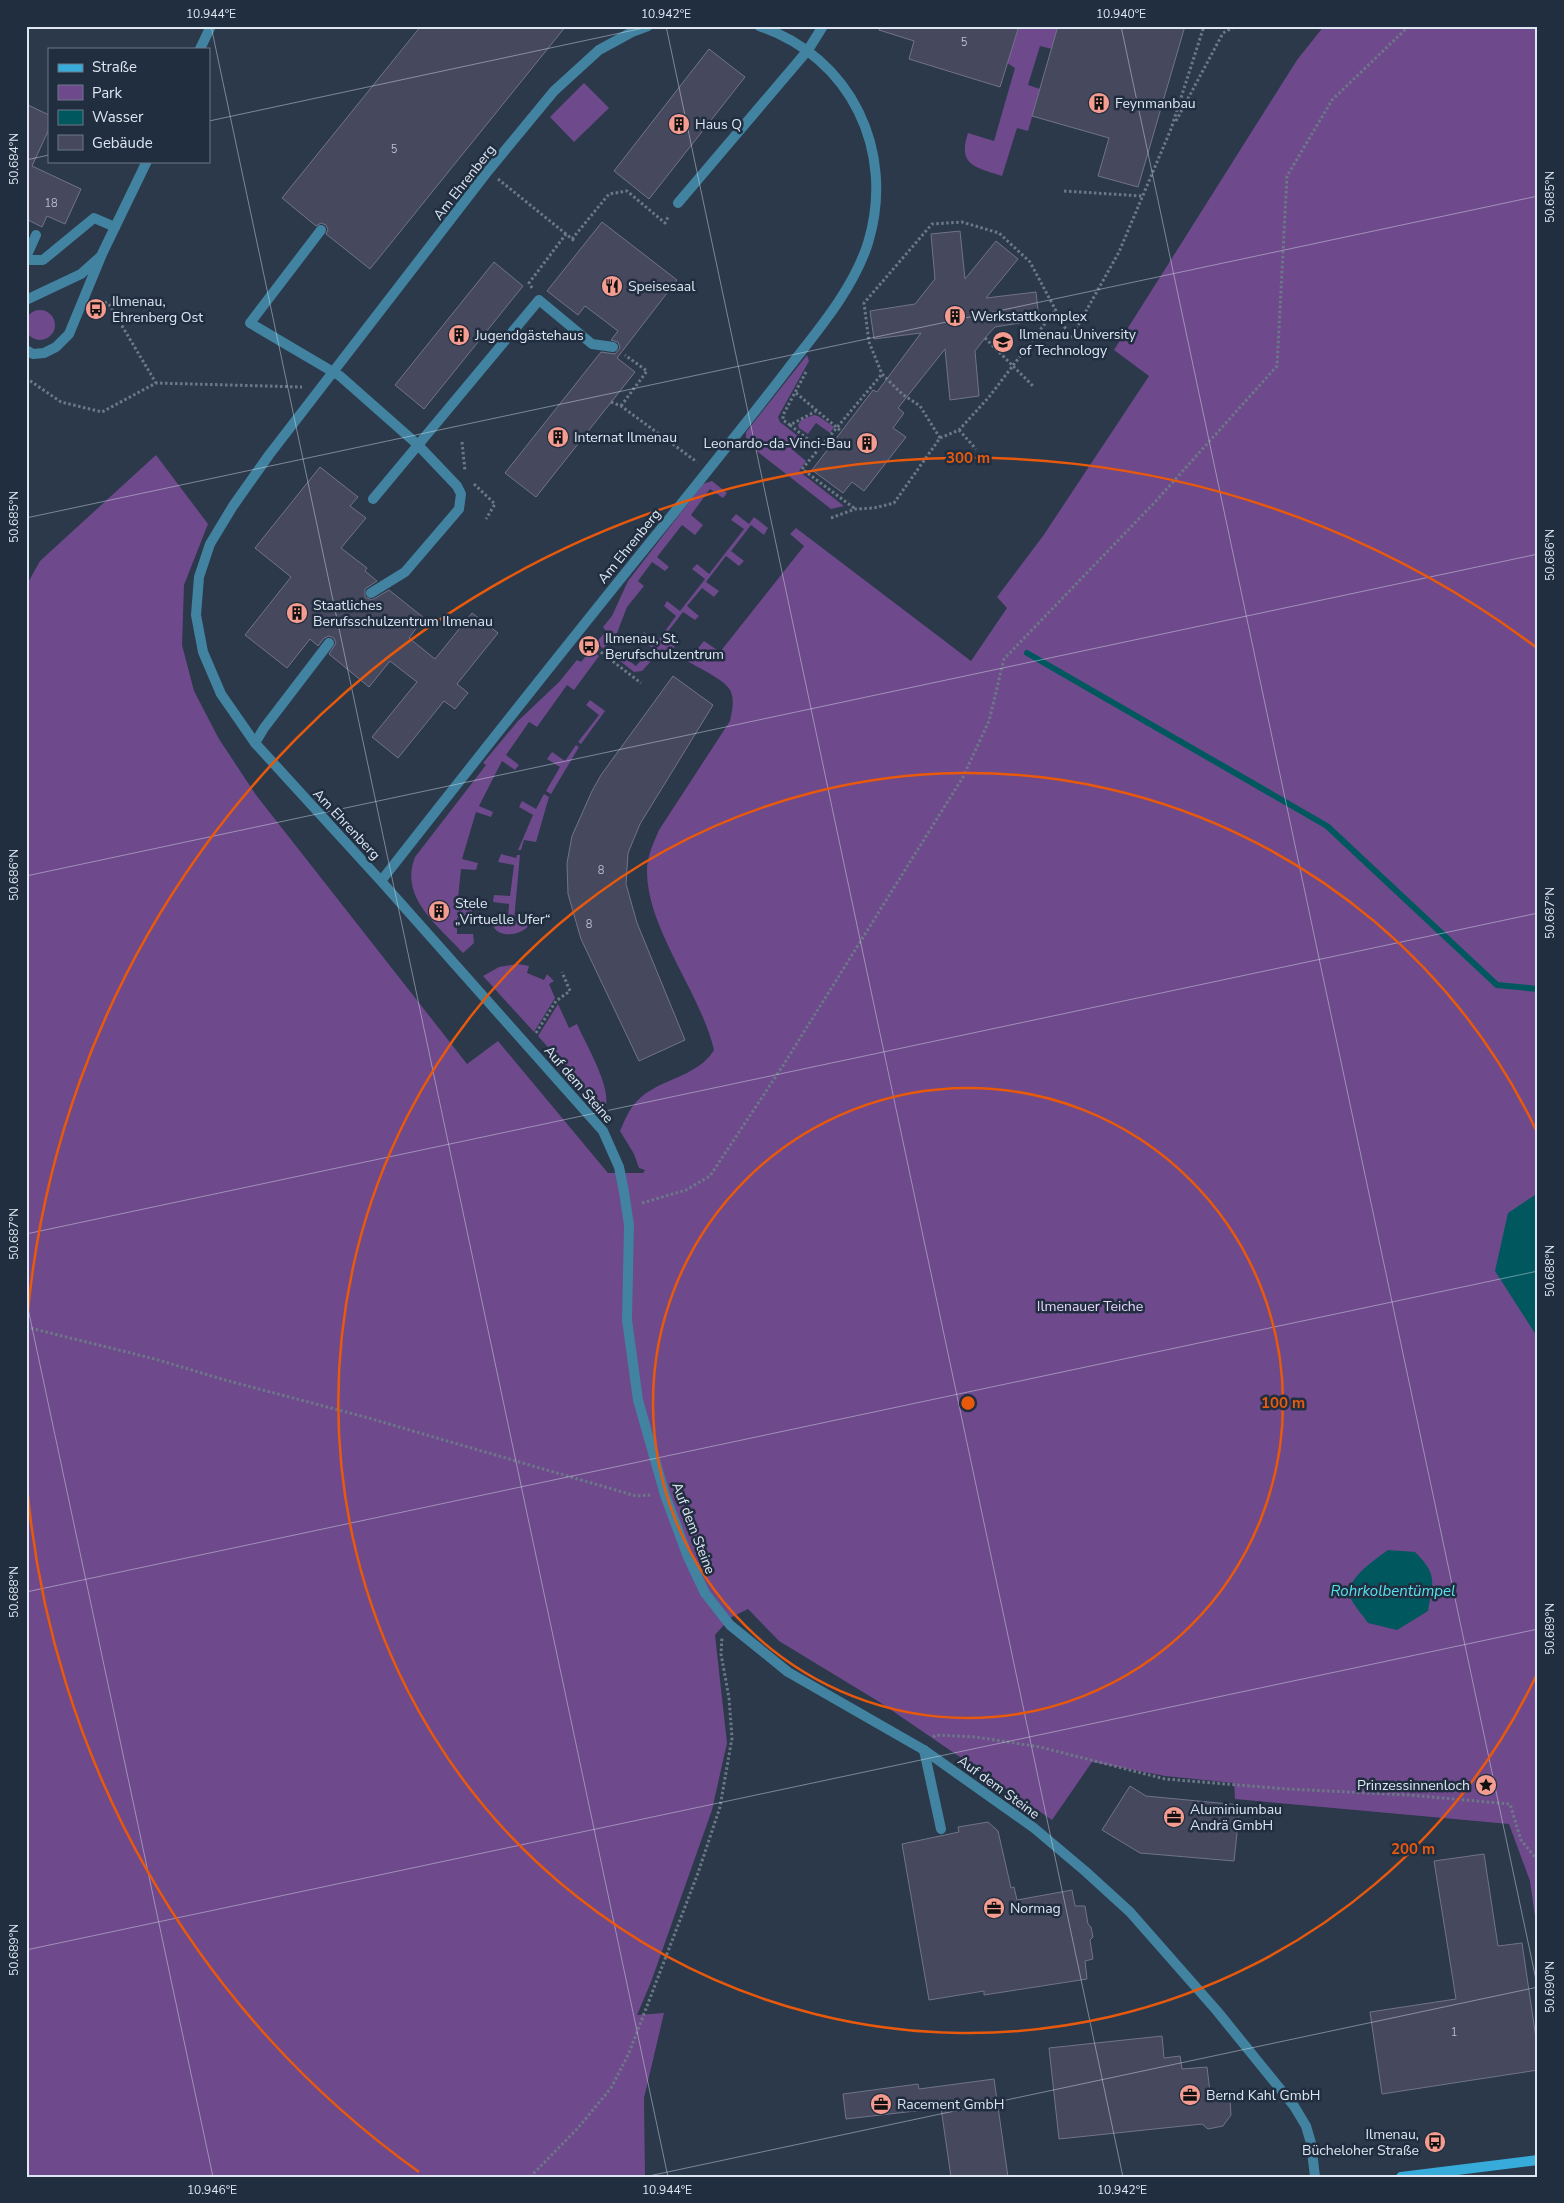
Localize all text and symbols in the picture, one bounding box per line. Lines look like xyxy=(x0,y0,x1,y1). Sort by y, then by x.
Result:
text: 10.944°E xyxy=(186,6,236,22)
text: 10.942°E xyxy=(641,6,691,22)
text: 10.940°E xyxy=(1096,6,1146,22)
house number: 5 xyxy=(961,35,968,50)
legend xyxy=(48,48,210,162)
text: Straße xyxy=(92,57,137,77)
text: Park xyxy=(92,83,122,103)
building icon: Feynmanbau xyxy=(1087,91,1111,115)
place label: Feynmanbau xyxy=(1115,94,1196,113)
text: Wasser xyxy=(92,107,144,127)
building icon: Haus Q xyxy=(667,112,691,136)
place label: Haus Q xyxy=(695,115,742,134)
text: 50.684°N xyxy=(6,133,22,185)
text: Gebäude xyxy=(92,133,153,153)
street label: Am Ehrenberg xyxy=(429,141,500,224)
house number: 5 xyxy=(391,142,398,157)
text: 50.685°N xyxy=(1542,171,1558,223)
house number: 18 xyxy=(44,196,58,211)
restaurant icon: Speisesaal xyxy=(600,274,624,298)
place label: Speisesaal xyxy=(628,277,696,296)
place label: Ilmenau, Ehrenberg Ost xyxy=(112,292,203,327)
bus stop icon: Ilmenau, Ehrenberg Ost xyxy=(84,297,108,321)
building icon: Werkstattkomplex xyxy=(943,304,967,328)
place label: Werkstattkomplex xyxy=(971,307,1088,326)
building icon: Jugendgästehaus xyxy=(447,323,471,347)
place label: Ilmenau University of Technology xyxy=(1019,325,1137,360)
place label: Jugendgästehaus xyxy=(474,326,584,345)
school or university icon: Ilmenau University of Technology xyxy=(991,330,1015,354)
building icon: Internat Ilmenau xyxy=(546,425,570,449)
place label: Internat Ilmenau xyxy=(574,428,677,447)
building icon: Leonardo-da-Vinci-Bau xyxy=(855,431,879,455)
place label: Leonardo-da-Vinci-Bau xyxy=(704,434,851,453)
text: 300 m xyxy=(946,448,990,468)
text: 50.685°N xyxy=(6,491,22,543)
street label: Am Ehrenberg xyxy=(593,505,665,588)
text: 50.686°N xyxy=(1542,529,1558,581)
place label: Staatliches Berufsschulzentrum Ilmenau xyxy=(313,596,493,631)
building icon: Staatliches Berufsschulzentrum Ilmenau xyxy=(285,601,309,625)
place label: Ilmenau, St. Berufschulzentrum xyxy=(605,629,724,664)
bus stop icon: Ilmenau, St. Berufschulzentrum xyxy=(577,634,601,658)
street label: Am Ehrenberg xyxy=(309,785,385,864)
text: 50.686°N xyxy=(6,849,22,901)
house number: 8 xyxy=(598,863,605,878)
text: 50.687°N xyxy=(1542,887,1558,939)
place label: Stele „Virtuelle Ufer“ xyxy=(455,894,551,929)
building icon: Stele „Virtuelle Ufer“ xyxy=(427,899,451,923)
house number: 8 xyxy=(586,917,593,932)
street label: Auf dem Steine xyxy=(540,1041,618,1127)
text: 50.687°N xyxy=(6,1208,22,1260)
text: 50.688°N xyxy=(1542,1245,1558,1297)
park label: Ilmenauer Teiche xyxy=(1037,1297,1143,1316)
text: 100 m xyxy=(1261,1393,1305,1413)
centre of rings xyxy=(959,1394,977,1412)
street label: Auf dem Steine xyxy=(667,1479,720,1577)
text: 50.688°N xyxy=(6,1566,22,1618)
water label: Rohrkolbentümpel xyxy=(1330,1581,1456,1601)
text: 50.689°N xyxy=(1542,1603,1558,1655)
street label: Auf dem Steine xyxy=(954,1751,1044,1824)
place icon: Prinzessinnenloch xyxy=(1474,1773,1498,1797)
place label: Prinzessinnenloch xyxy=(1357,1776,1470,1795)
place label: Aluminiumbau Andrä GmbH xyxy=(1190,1800,1282,1835)
office icon: Aluminiumbau Andrä GmbH xyxy=(1162,1805,1186,1829)
text: 200 m xyxy=(1391,1839,1435,1859)
office icon: Normag xyxy=(982,1896,1006,1920)
place label: Normag xyxy=(1010,1899,1061,1918)
text: 50.689°N xyxy=(6,1924,22,1976)
text: 50.690°N xyxy=(1542,1961,1558,2013)
house number: 1 xyxy=(1451,2025,1457,2040)
office icon: Bernd Kahl GmbH xyxy=(1178,2083,1202,2107)
place label: Bernd Kahl GmbH xyxy=(1206,2086,1320,2105)
office icon: Racement GmbH xyxy=(869,2092,893,2116)
place label: Racement GmbH xyxy=(897,2095,1004,2114)
place label: Ilmenau, Bücheloher Straße xyxy=(1302,2125,1419,2160)
bus stop icon: Ilmenau, Bücheloher Straße xyxy=(1423,2130,1447,2154)
text: 10.946°E xyxy=(187,2182,237,2198)
text: 10.944°E xyxy=(642,2182,692,2198)
text: 10.942°E xyxy=(1097,2182,1147,2198)

